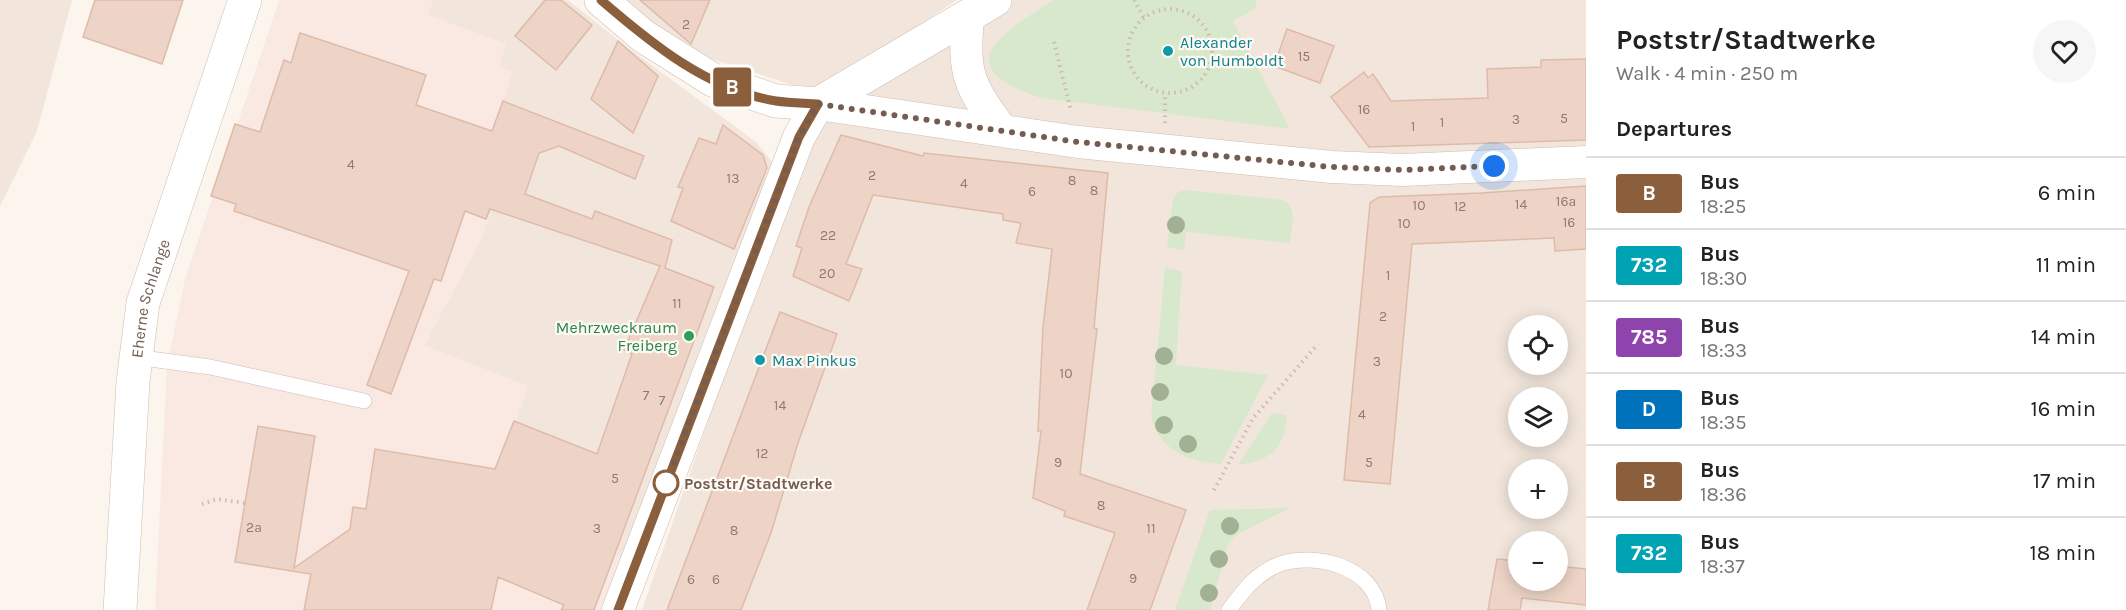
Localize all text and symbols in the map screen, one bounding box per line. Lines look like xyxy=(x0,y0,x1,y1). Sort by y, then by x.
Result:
house number: 2 xyxy=(682,16,690,33)
button: heart xyxy=(2033,20,2096,83)
text: Poststr/Stadtwerke xyxy=(1616,23,1876,56)
place label: Alexander von Humboldt xyxy=(1180,33,1284,70)
marker: Alexander von Humboldt xyxy=(1161,44,1175,58)
house number: 15 xyxy=(1298,48,1310,65)
text: Walk · 4 min · 250 m xyxy=(1616,62,1798,85)
line badge: B xyxy=(712,68,752,106)
text: B xyxy=(725,75,739,99)
house number: 16 xyxy=(1358,101,1370,118)
house number: 5 xyxy=(1560,110,1568,127)
house number: 3 xyxy=(1512,111,1520,128)
house number: 1 xyxy=(1440,114,1444,131)
text: Departures xyxy=(1616,116,1732,142)
house number: 1 xyxy=(1411,118,1415,135)
your location xyxy=(1479,151,1509,181)
house number: 4 xyxy=(347,156,355,173)
house number: 2 xyxy=(868,167,876,184)
text: Bus xyxy=(1700,169,1740,195)
house number: 13 xyxy=(727,170,739,187)
house number: 8 xyxy=(1068,172,1076,189)
house number: 4 xyxy=(960,175,968,192)
text: 6 min xyxy=(2038,180,2096,206)
text: B xyxy=(1642,181,1656,205)
house number: 8 xyxy=(1090,182,1098,199)
house number: 6 xyxy=(1028,183,1036,200)
house number: 16a xyxy=(1556,193,1576,210)
text: 18:25 xyxy=(1700,195,1746,218)
house number: 14 xyxy=(1515,196,1527,213)
house number: 10 xyxy=(1413,197,1425,214)
house number: 12 xyxy=(1454,198,1466,215)
house number: 16 xyxy=(1563,214,1575,231)
house number: 10 xyxy=(1398,215,1410,232)
house number: 22 xyxy=(820,227,836,244)
street label: Eherne Schlange xyxy=(127,237,174,359)
text: Bus xyxy=(1700,241,1740,267)
text: 11 min xyxy=(2036,252,2096,278)
text: 732 xyxy=(1631,253,1667,277)
house number: 20 xyxy=(819,265,835,282)
house number: 1 xyxy=(1386,267,1390,284)
text: 18:30 xyxy=(1700,267,1747,290)
house number: 11 xyxy=(672,295,682,312)
house number: 2 xyxy=(1379,308,1387,325)
text: Bus xyxy=(1700,313,1740,339)
map controls xyxy=(1508,315,1568,591)
button: locate xyxy=(1508,315,1568,375)
place label: Mehrzweckraum Freiberg xyxy=(556,318,677,355)
text: 14 min xyxy=(2031,324,2096,350)
text: 785 xyxy=(1631,325,1667,349)
marker: Mehrzweckraum Freiberg xyxy=(682,329,696,343)
text: 18:33 xyxy=(1700,339,1747,362)
place label: Max Pinkus xyxy=(772,351,857,370)
marker: Max Pinkus xyxy=(753,353,767,367)
house number: 3 xyxy=(1373,353,1381,370)
house number: 10 xyxy=(1060,365,1072,382)
text: Bus xyxy=(1700,385,1740,411)
house number: 7 xyxy=(643,387,650,404)
button: layers xyxy=(1508,387,1568,447)
house number: 7 xyxy=(659,392,666,409)
text: 16 min xyxy=(2030,396,2096,422)
house number: 14 xyxy=(774,397,786,414)
text: D xyxy=(1642,397,1656,421)
house number: 4 xyxy=(1358,406,1366,423)
text: 18:35 xyxy=(1700,411,1747,434)
house number: 12 xyxy=(756,445,768,462)
house number: 9 xyxy=(1054,454,1062,471)
house number: 5 xyxy=(1365,454,1373,471)
text: Bus xyxy=(1700,457,1740,483)
button: + xyxy=(1508,459,1568,519)
text: 17 min xyxy=(2033,468,2096,494)
text: B xyxy=(1642,469,1656,493)
house number: 5 xyxy=(611,470,619,487)
marker: Poststr/Stadtwerke xyxy=(653,470,679,496)
place label: Poststr/Stadtwerke xyxy=(684,474,833,493)
text: 18:36 xyxy=(1700,483,1747,506)
house number: 8 xyxy=(1097,497,1105,514)
house number: 2a xyxy=(246,519,262,536)
house number: 3 xyxy=(593,520,601,537)
house number: 11 xyxy=(1146,520,1156,537)
house number: 8 xyxy=(730,522,738,539)
text: Bus xyxy=(1700,529,1740,555)
button: − xyxy=(1508,531,1568,591)
text: 18 min xyxy=(2030,540,2096,566)
text: 732 xyxy=(1631,541,1667,565)
text: 18:37 xyxy=(1700,555,1745,578)
house number: 9 xyxy=(1129,570,1137,587)
house number: 6 xyxy=(687,571,695,588)
house number: 6 xyxy=(712,571,720,588)

